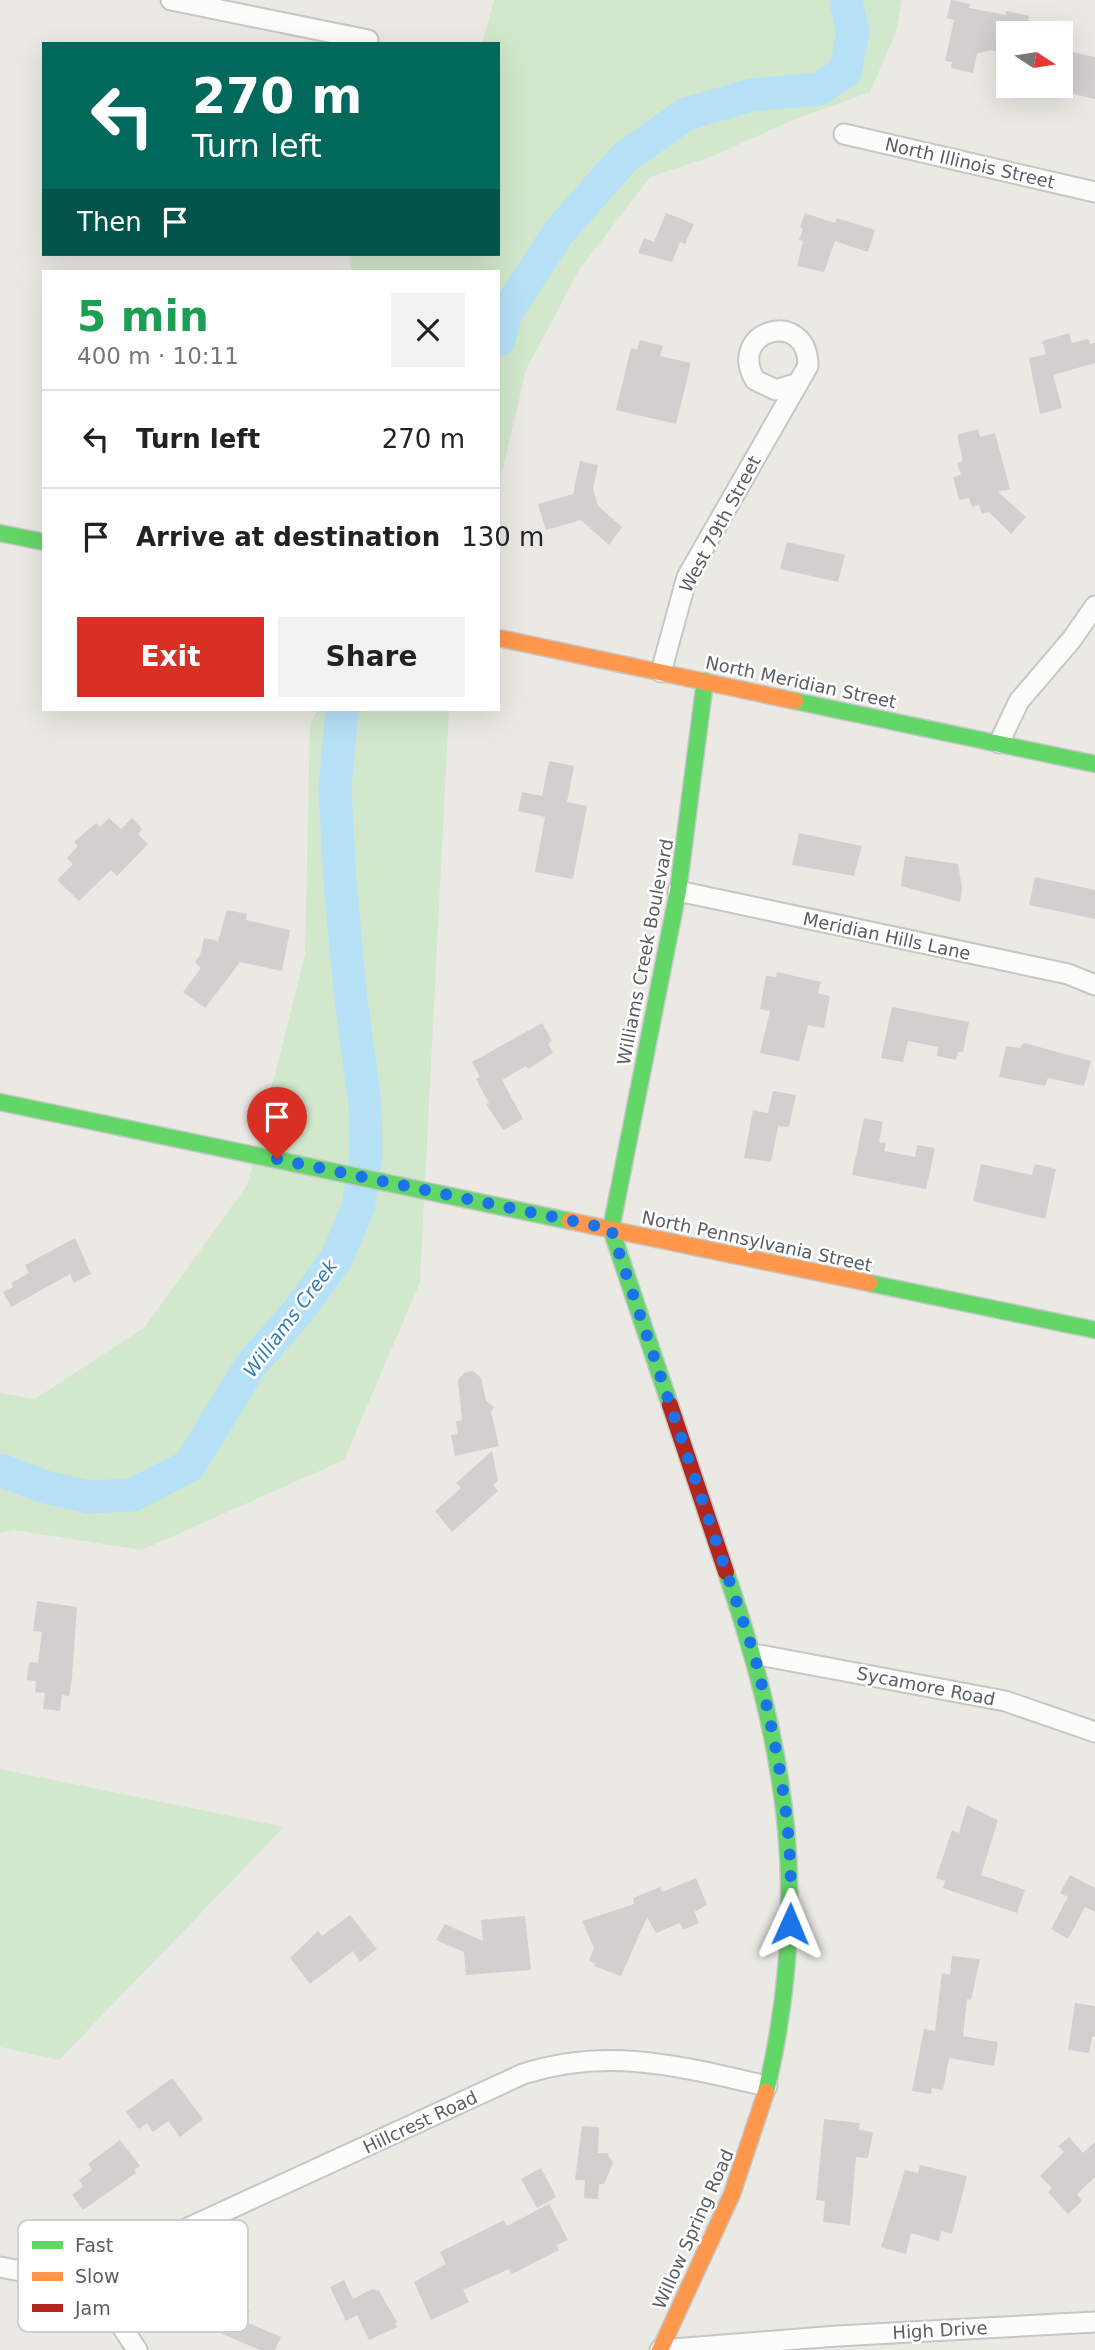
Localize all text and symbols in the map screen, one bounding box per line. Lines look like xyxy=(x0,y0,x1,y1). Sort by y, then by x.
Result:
north arrow xyxy=(996,21,1073,98)
map controls xyxy=(996,21,1073,98)
text: 270 m xyxy=(192,68,362,125)
icon: left xyxy=(77,70,168,161)
text: Turn left xyxy=(192,127,322,165)
street label: North Illinois Street xyxy=(883,133,1057,193)
icon: arrive xyxy=(156,203,194,241)
text: Then xyxy=(77,207,142,237)
text: 5 min xyxy=(77,292,209,341)
button: close xyxy=(391,293,465,367)
text: 400 m · 10:11 xyxy=(77,343,239,369)
icon: left xyxy=(77,420,115,458)
text: Turn left xyxy=(136,424,260,454)
text: 270 m xyxy=(382,424,465,454)
street label: West 79th Street xyxy=(675,452,765,596)
icon: arrive xyxy=(77,518,115,556)
text: Arrive at destination xyxy=(136,522,440,552)
text: 130 m xyxy=(461,522,544,552)
button: Exit xyxy=(77,617,264,697)
button: Share xyxy=(278,617,465,697)
street label: North Meridian Street xyxy=(704,652,898,712)
street label: Williams Creek Boulevard xyxy=(613,837,677,1067)
street label: Meridian Hills Lane xyxy=(801,908,973,964)
pin xyxy=(247,1087,307,1159)
icon: arrive xyxy=(258,1098,296,1136)
street label: North Pennsylvania Street xyxy=(640,1206,874,1276)
water label: Williams Creek xyxy=(239,1254,342,1381)
street label: Sycamore Road xyxy=(855,1662,997,1710)
position arrow xyxy=(753,1887,827,1961)
street label: Hillcrest Road xyxy=(359,2086,481,2158)
street label: Willow Spring Road xyxy=(648,2146,738,2312)
legend xyxy=(18,2220,248,2332)
text: Fast xyxy=(75,2234,113,2256)
text: Slow xyxy=(75,2265,120,2287)
text: Jam xyxy=(74,2297,111,2319)
street label: High Drive xyxy=(892,2317,988,2343)

